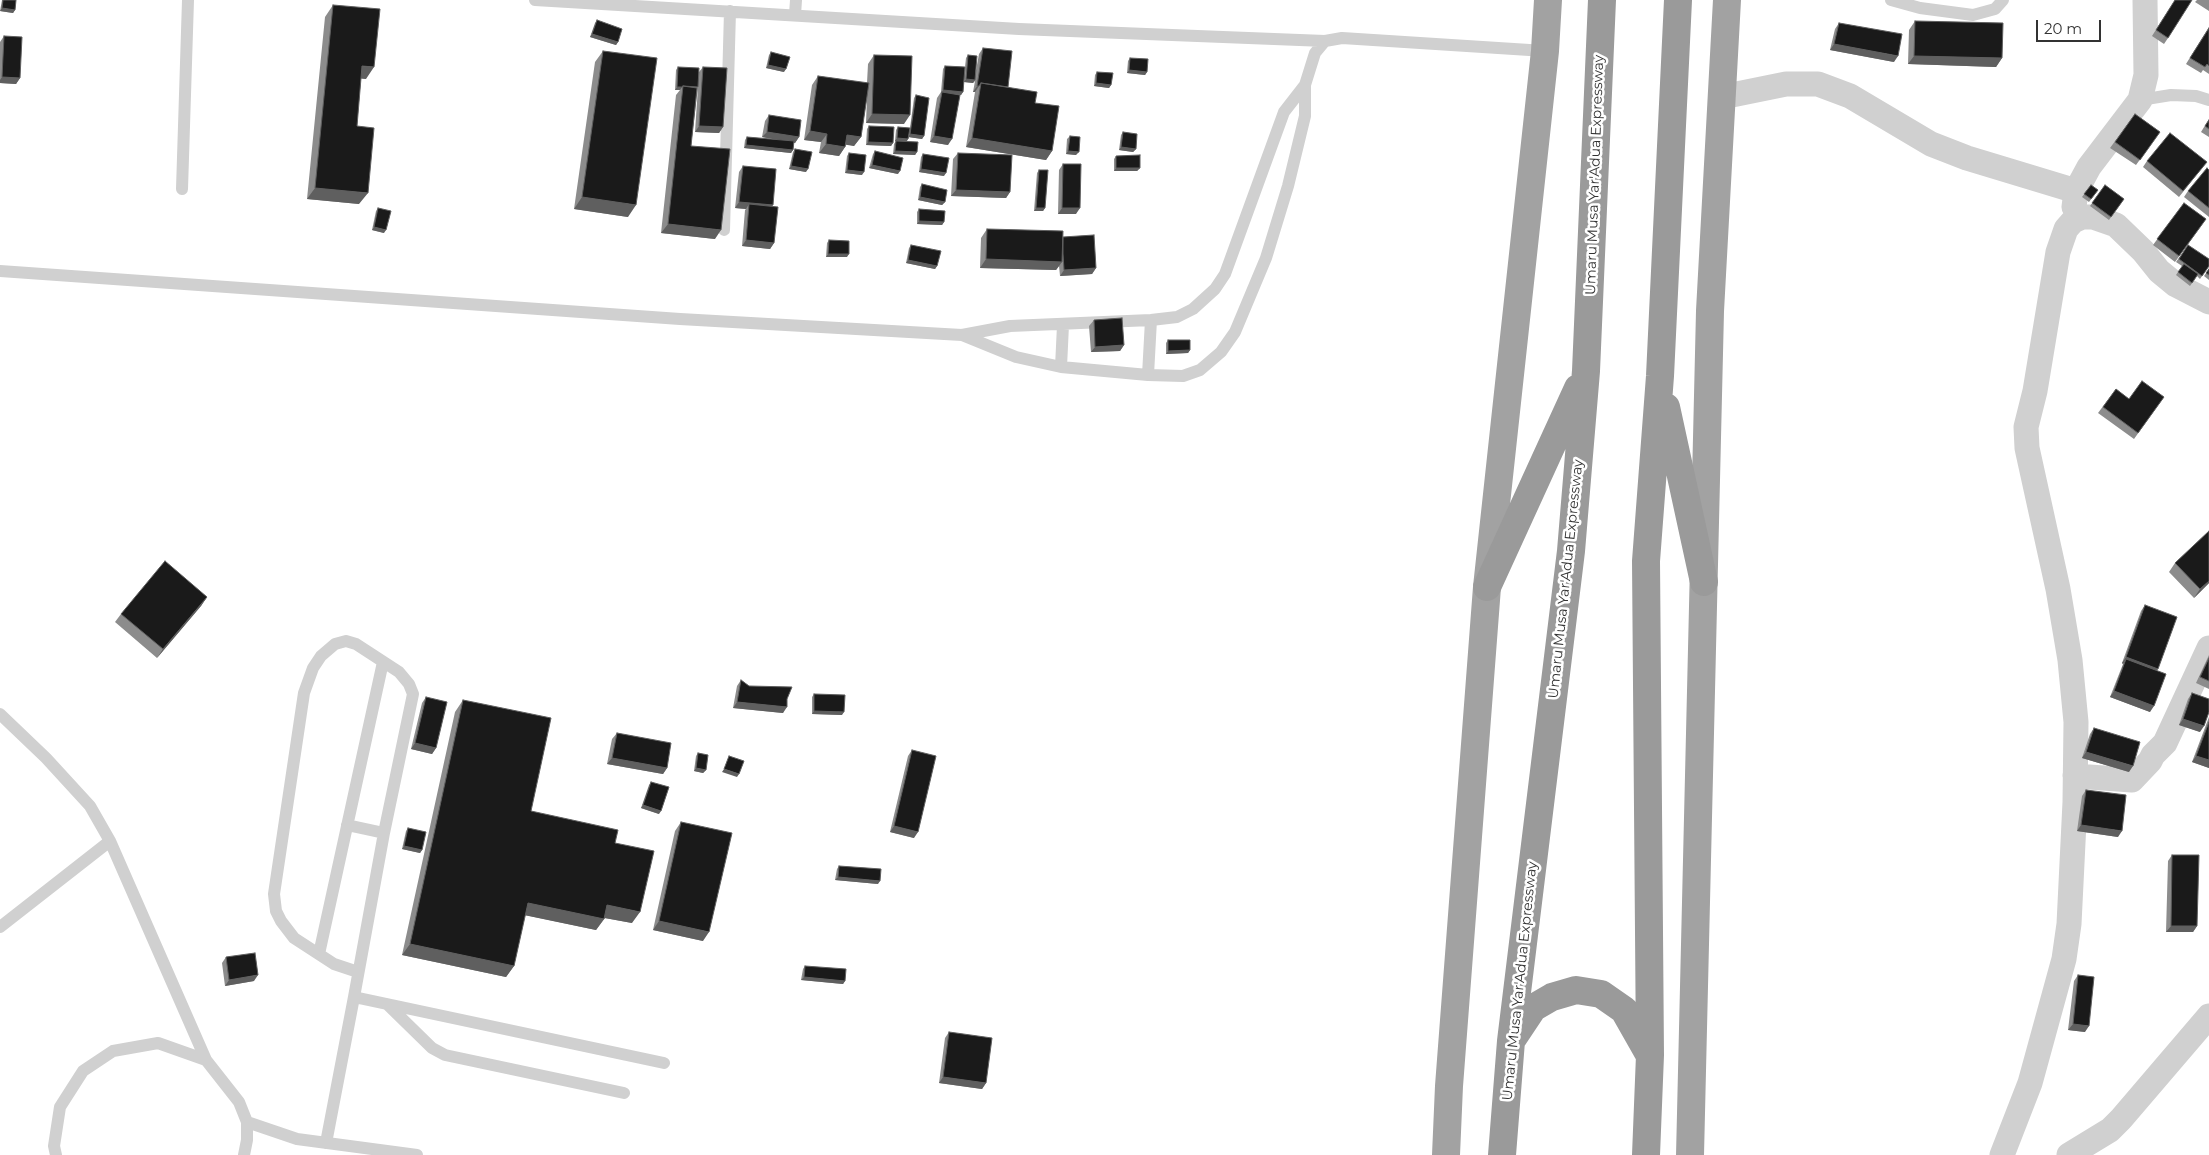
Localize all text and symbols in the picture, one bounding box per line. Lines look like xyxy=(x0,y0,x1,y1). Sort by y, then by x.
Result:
scale bar xyxy=(2039,10,2104,42)
text: 20 m xyxy=(2044,19,2082,38)
street label: Umaru Musa Yar'Adua Expressway xyxy=(1582,55,1608,295)
street label: Umaru Musa Yar'Adua Expressway xyxy=(1545,459,1587,699)
street label: Umaru Musa Yar'Adua Expressway xyxy=(1499,861,1541,1101)

